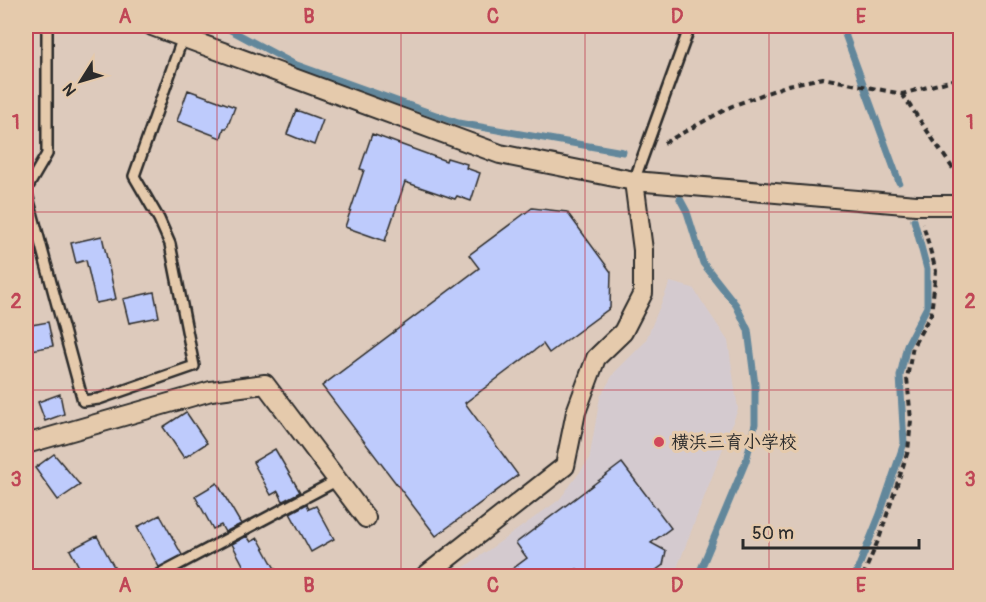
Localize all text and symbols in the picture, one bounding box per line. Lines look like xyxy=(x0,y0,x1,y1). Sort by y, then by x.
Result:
text: A xyxy=(119,4,132,29)
text: B xyxy=(303,4,315,29)
text: C xyxy=(487,4,499,29)
text: D xyxy=(671,4,684,29)
text: E xyxy=(856,4,867,29)
north arrow xyxy=(51,51,111,111)
text: N xyxy=(58,79,81,100)
text: 1 xyxy=(12,110,20,135)
text: 1 xyxy=(966,110,974,135)
text: 2 xyxy=(10,289,22,314)
text: 2 xyxy=(964,289,976,314)
place label: 横浜三育小学校 xyxy=(671,431,797,454)
marker: 横浜三育小学校 xyxy=(652,435,666,449)
text: 3 xyxy=(10,467,22,492)
text: 3 xyxy=(964,467,976,492)
scale bar xyxy=(743,512,918,550)
text: 50 m xyxy=(752,522,794,545)
text: A xyxy=(119,573,132,598)
text: B xyxy=(303,573,315,598)
text: C xyxy=(487,573,499,598)
text: D xyxy=(671,573,684,598)
text: E xyxy=(856,573,867,598)

